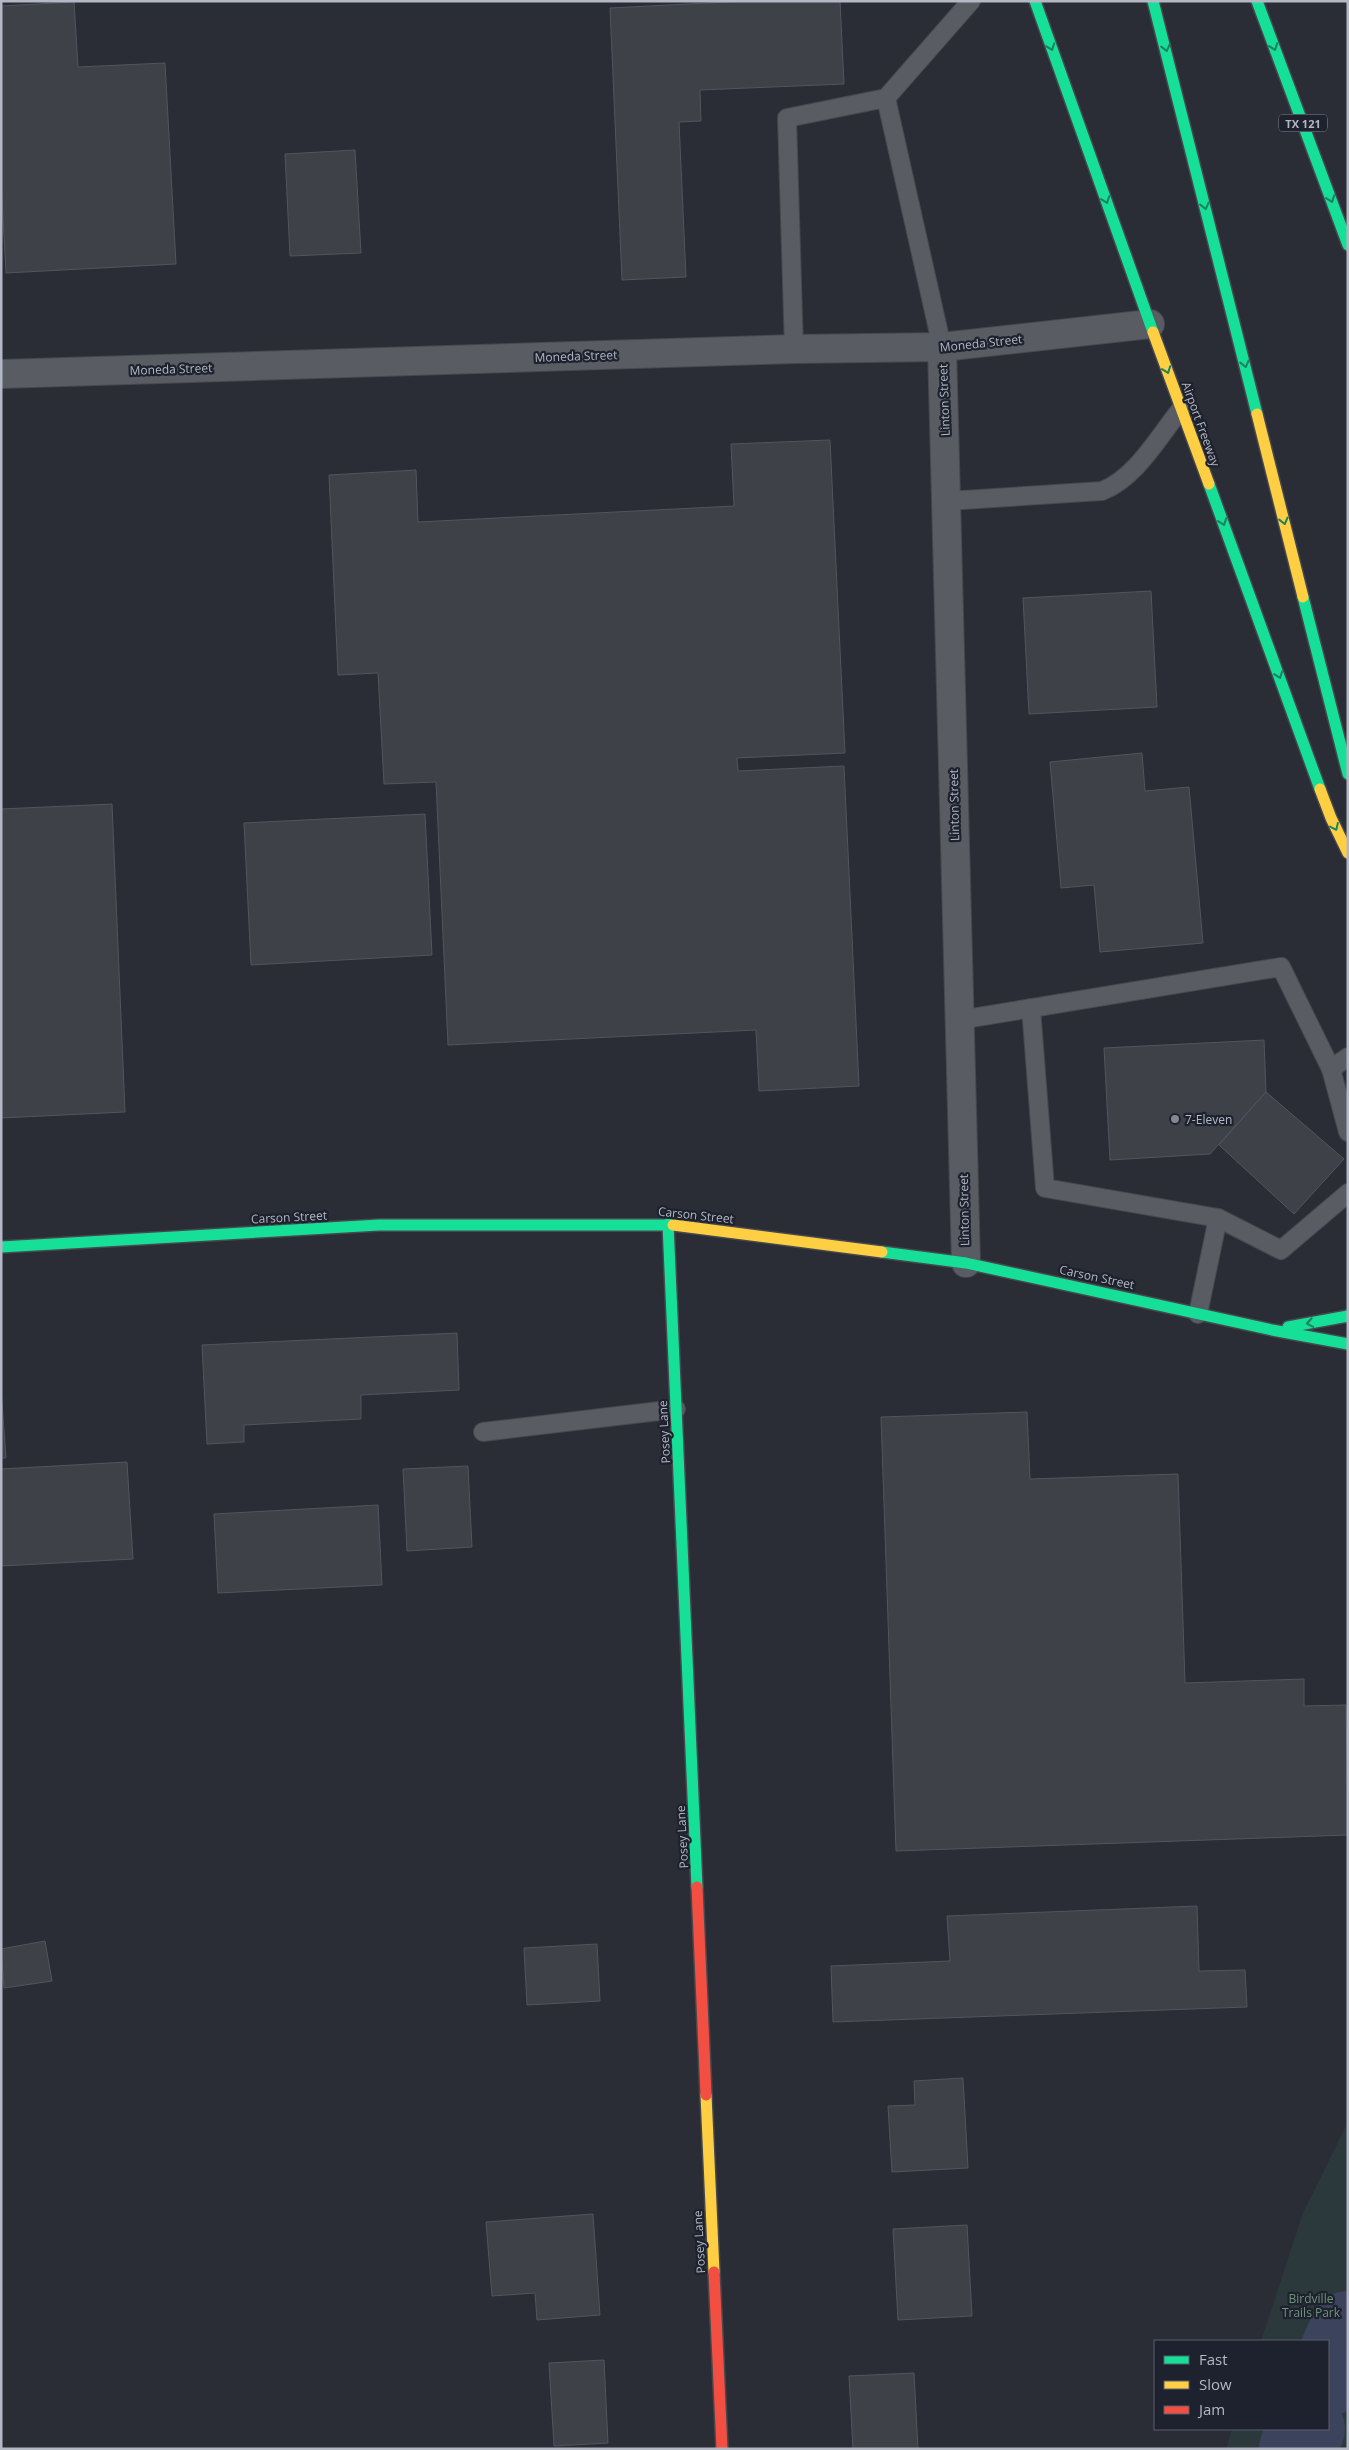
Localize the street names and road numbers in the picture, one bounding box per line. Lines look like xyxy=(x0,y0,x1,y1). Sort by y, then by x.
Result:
road number: TX 121 xyxy=(1279,115,1327,132)
street label: Moneda Street xyxy=(939,330,1023,356)
street label: Moneda Street xyxy=(534,346,618,366)
street label: Moneda Street xyxy=(129,359,213,379)
street label: Linton Street xyxy=(934,364,954,436)
street label: Airport Freeway xyxy=(1178,379,1225,470)
street label: Linton Street xyxy=(945,769,963,841)
street label: Linton Street xyxy=(955,1174,973,1246)
street label: Carson Street xyxy=(657,1203,735,1227)
street label: Carson Street xyxy=(251,1207,327,1227)
street label: Carson Street xyxy=(1058,1261,1136,1293)
street label: Posey Lane xyxy=(654,1400,674,1464)
street label: Posey Lane xyxy=(672,1805,692,1869)
street label: Posey Lane xyxy=(689,2210,709,2274)

